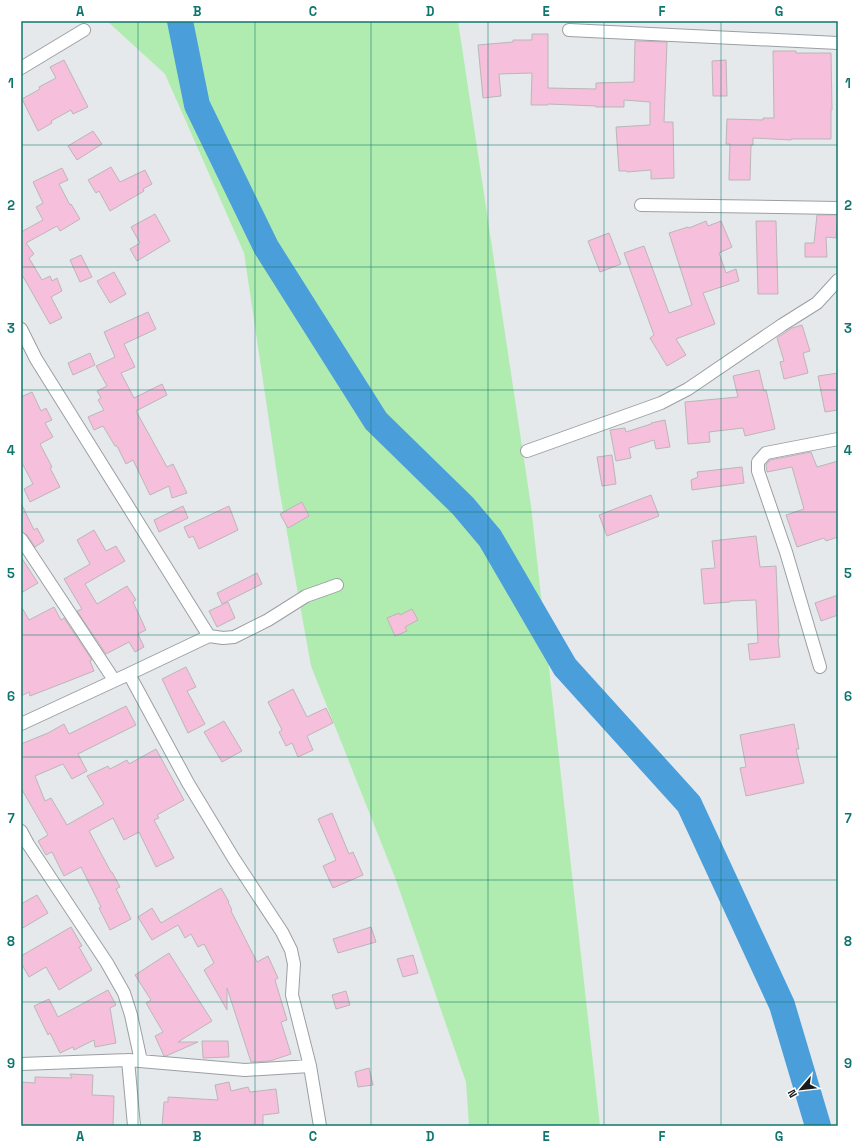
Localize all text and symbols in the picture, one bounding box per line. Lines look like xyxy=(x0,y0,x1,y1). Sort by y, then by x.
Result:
text: A xyxy=(76,3,85,20)
text: B xyxy=(193,3,202,20)
text: C xyxy=(309,3,317,20)
text: D xyxy=(426,3,435,20)
text: E xyxy=(542,3,550,20)
text: F xyxy=(659,3,666,20)
text: G xyxy=(775,3,783,20)
text: 1 xyxy=(8,75,14,92)
text: 1 xyxy=(845,75,851,92)
text: 2 xyxy=(7,197,15,214)
text: 2 xyxy=(844,197,852,214)
text: 3 xyxy=(7,320,15,337)
text: 3 xyxy=(844,320,852,337)
text: 4 xyxy=(7,442,15,459)
text: 4 xyxy=(844,442,852,459)
text: 5 xyxy=(7,565,15,582)
text: 5 xyxy=(844,565,852,582)
text: 6 xyxy=(7,688,15,705)
text: 6 xyxy=(844,688,852,705)
text: 7 xyxy=(7,810,15,827)
text: 7 xyxy=(844,810,852,827)
text: 8 xyxy=(7,933,15,950)
text: 8 xyxy=(844,933,852,950)
text: 9 xyxy=(7,1055,15,1072)
text: 9 xyxy=(844,1055,852,1072)
north arrow xyxy=(781,1069,821,1109)
text: N xyxy=(784,1087,800,1100)
text: A xyxy=(76,1128,85,1145)
text: B xyxy=(193,1128,202,1145)
text: C xyxy=(309,1128,317,1145)
text: D xyxy=(426,1128,435,1145)
text: E xyxy=(542,1128,550,1145)
text: F xyxy=(659,1128,666,1145)
text: G xyxy=(775,1128,783,1145)

